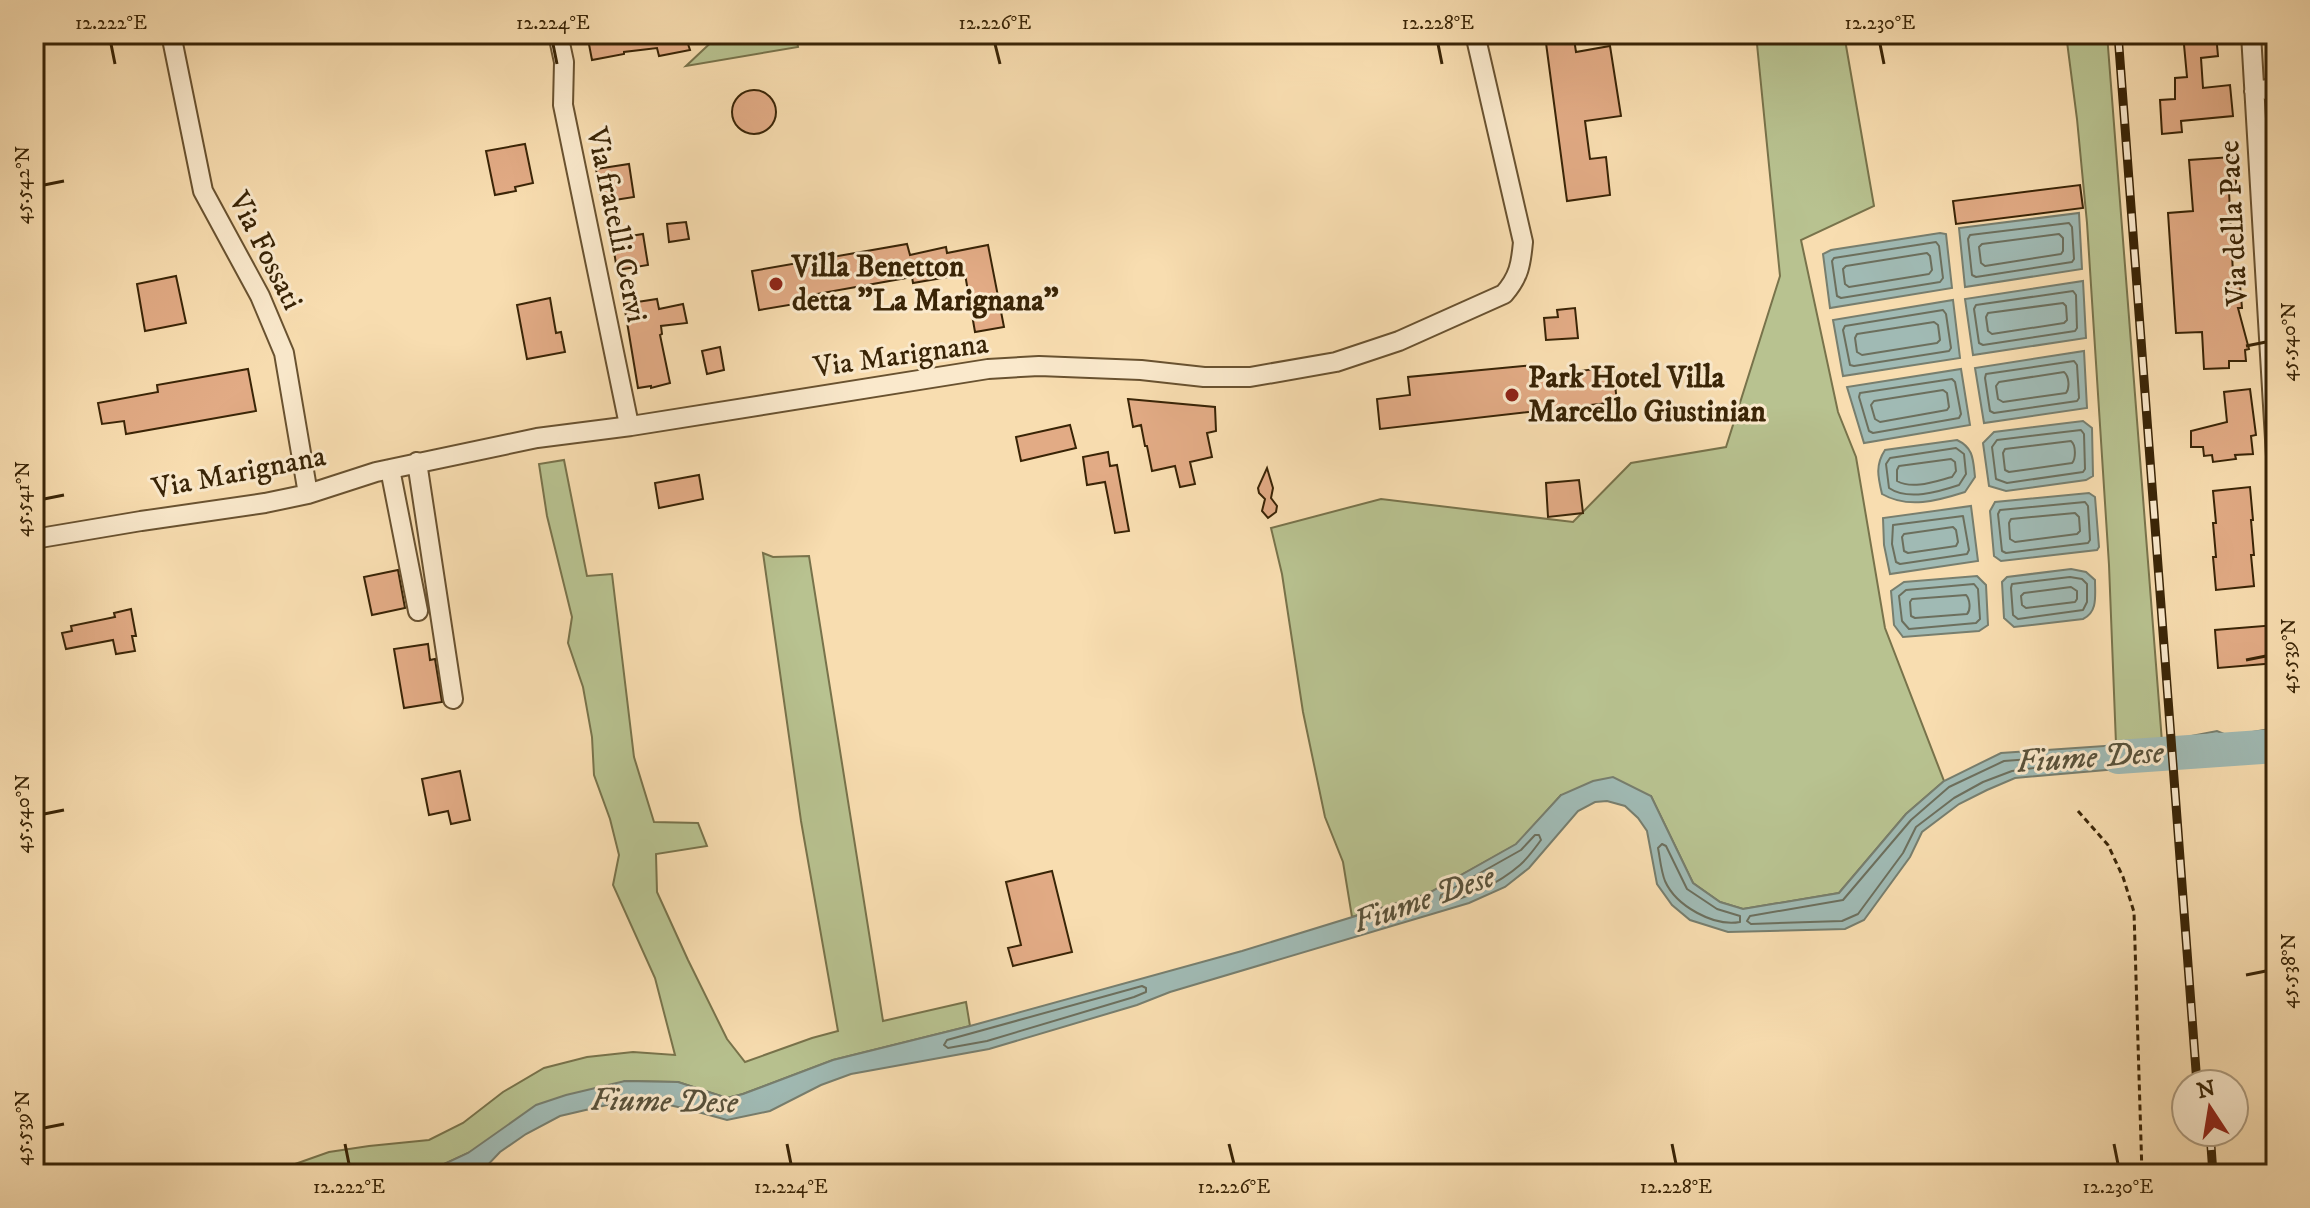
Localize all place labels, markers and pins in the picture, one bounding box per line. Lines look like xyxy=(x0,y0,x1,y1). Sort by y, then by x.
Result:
place label: Villa Benetton detta "La Marignana" xyxy=(791,249,1059,320)
marker: Villa Benetton detta "La Marignana" xyxy=(767,275,785,293)
place label: Park Hotel Villa Marcello Giustinian xyxy=(1528,360,1766,431)
marker: Park Hotel Villa Marcello Giustinian xyxy=(1503,386,1521,404)

